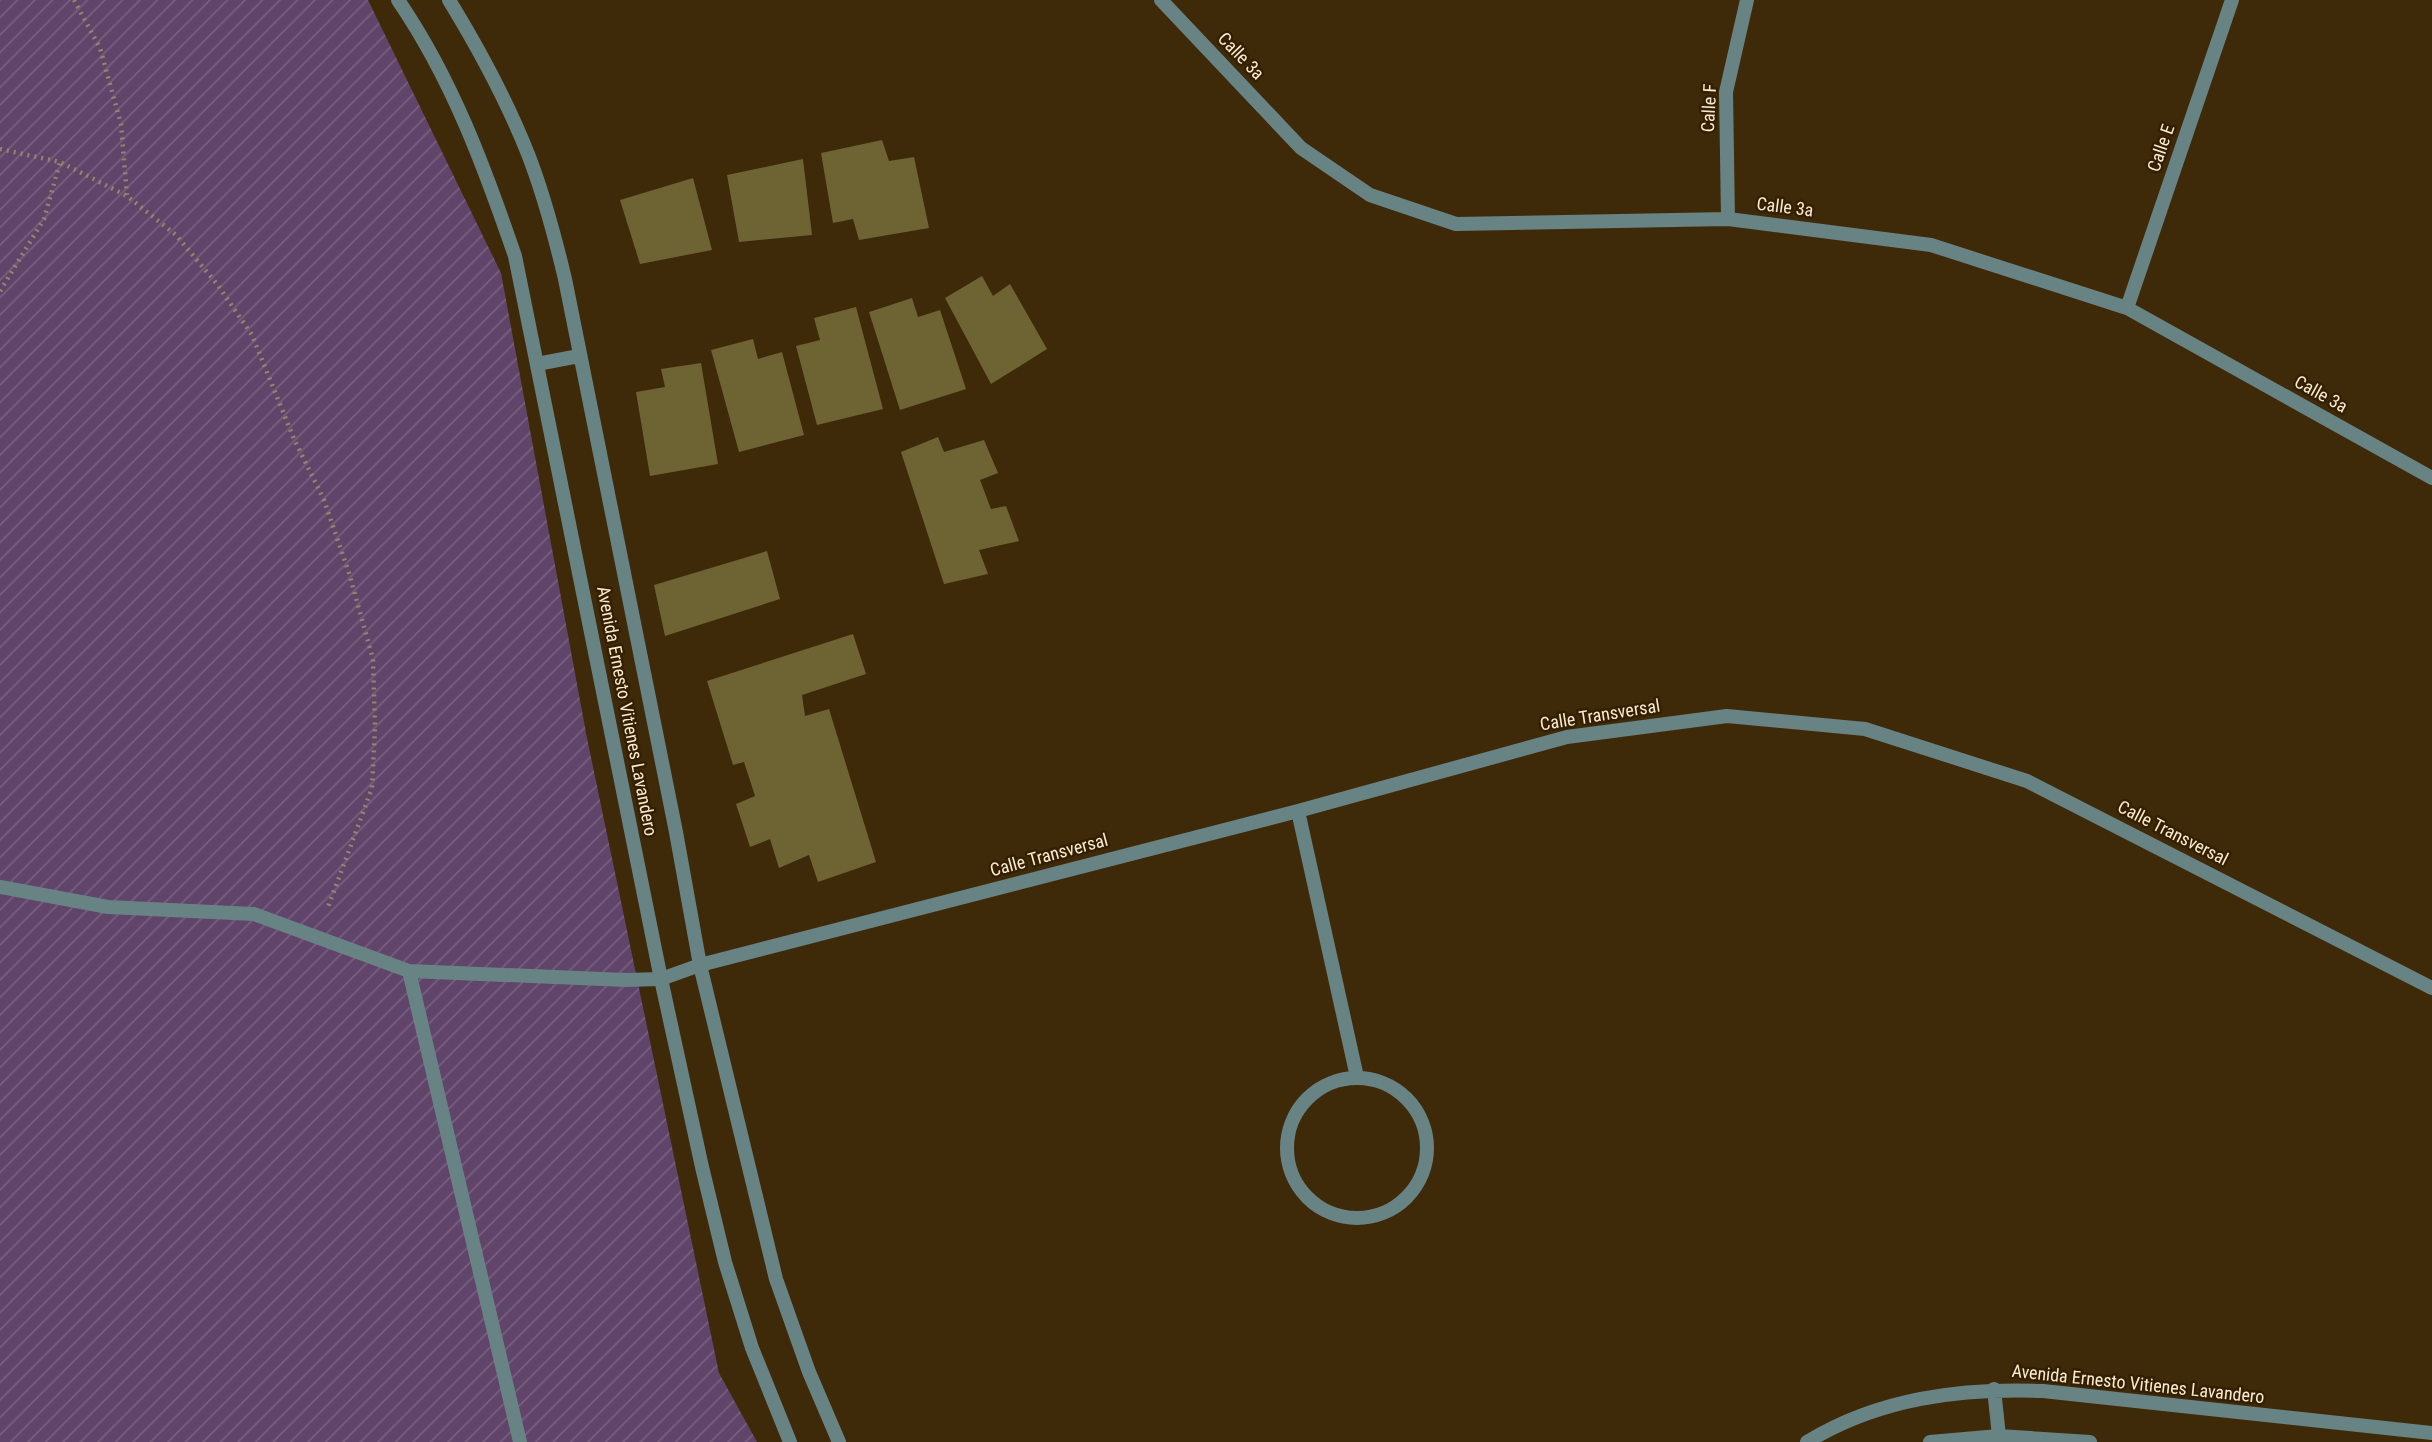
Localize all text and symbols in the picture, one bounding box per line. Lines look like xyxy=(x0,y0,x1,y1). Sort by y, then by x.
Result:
street label: Calle 3a xyxy=(1214,28,1269,84)
street label: Calle F xyxy=(1697,83,1720,133)
street label: Calle E xyxy=(2143,121,2178,174)
street label: Calle 3a xyxy=(1755,193,1815,220)
street label: Calle 3a xyxy=(2291,371,2351,417)
street label: Avenida Ernesto Vitienes Lavandero xyxy=(593,584,662,838)
street label: Calle Transversal xyxy=(1538,695,1661,734)
street label: Calle Transversal xyxy=(2114,796,2232,869)
street label: Calle Transversal xyxy=(988,829,1110,880)
street label: Avenida Ernesto Vitienes Lavandero xyxy=(2011,1360,2265,1407)

